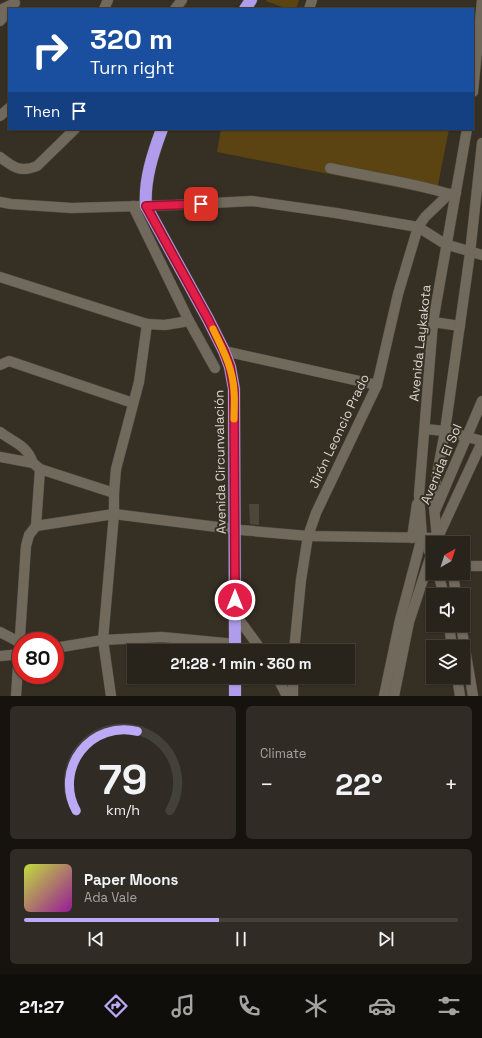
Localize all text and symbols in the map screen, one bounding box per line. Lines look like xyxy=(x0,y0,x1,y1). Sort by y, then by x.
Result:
text: 320 m xyxy=(90,21,173,57)
icon: right xyxy=(24,24,76,76)
text: Turn right xyxy=(90,56,174,79)
icon: arrive xyxy=(68,100,90,122)
text: Then xyxy=(24,102,60,121)
pin xyxy=(184,187,218,221)
icon: arrive xyxy=(190,193,212,215)
street label: Avenida Laykakota xyxy=(405,283,435,402)
street label: Jirón Leoncio Prado xyxy=(305,371,373,491)
street label: Avenida Circunvalación xyxy=(210,390,230,534)
street label: Avenida El Sol xyxy=(416,421,466,507)
north arrow xyxy=(426,536,470,580)
map controls xyxy=(426,536,470,684)
position arrow xyxy=(214,579,256,621)
button: sound xyxy=(426,588,470,632)
speed limit sign: 80 xyxy=(12,632,64,684)
button: layers xyxy=(426,640,470,684)
text: 21:28 · 1 min · 360 m xyxy=(170,654,312,673)
text: Climate xyxy=(260,745,306,762)
text: 79 xyxy=(99,752,147,805)
text: 22° xyxy=(335,765,383,804)
text: − xyxy=(260,770,274,798)
text: + xyxy=(444,770,458,798)
text: km/h xyxy=(106,800,140,818)
text: Paper Moons xyxy=(84,870,178,889)
text: Ada Vale xyxy=(84,889,137,906)
icon: previous xyxy=(85,928,107,950)
icon: pause xyxy=(230,928,252,950)
icon: next xyxy=(375,928,397,950)
icon: directions xyxy=(102,992,130,1020)
icon: music xyxy=(169,992,197,1020)
icon: phone xyxy=(235,992,263,1020)
icon: climate xyxy=(302,992,330,1020)
icon: car xyxy=(368,992,396,1020)
icon: filters xyxy=(435,992,463,1020)
text: 21:27 xyxy=(19,995,64,1018)

